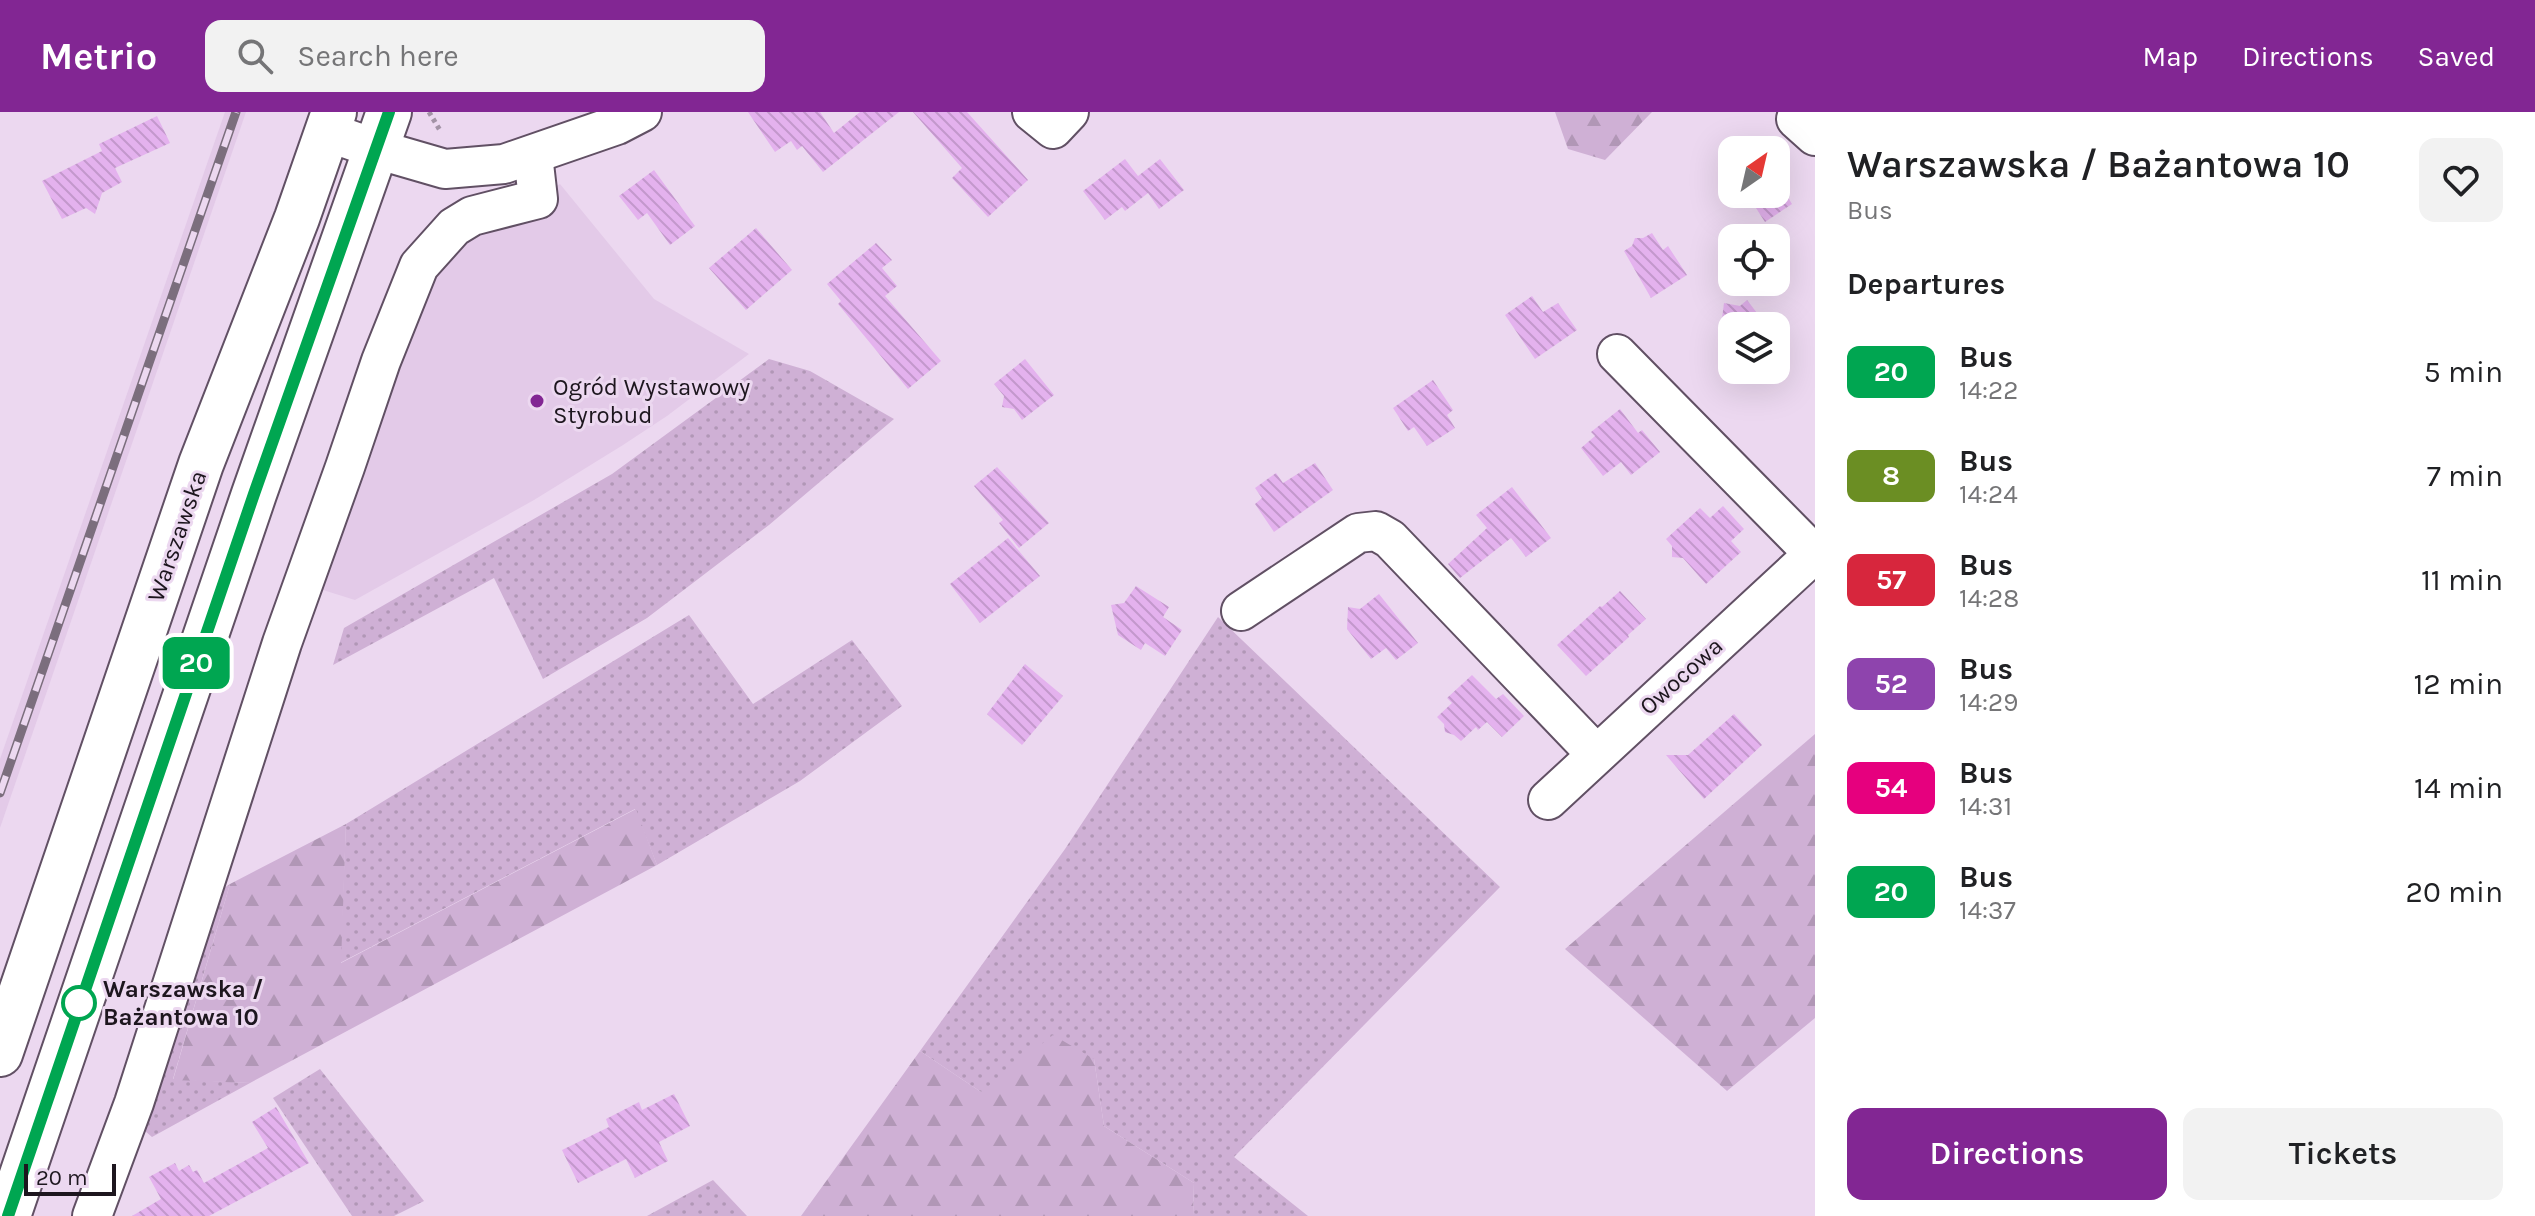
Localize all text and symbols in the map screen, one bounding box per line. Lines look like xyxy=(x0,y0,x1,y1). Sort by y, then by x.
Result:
search box xyxy=(205,20,765,92)
text: Metrio xyxy=(40,34,157,79)
icon: search xyxy=(233,34,277,78)
text: Search here xyxy=(297,38,459,74)
text: Map xyxy=(2143,40,2198,73)
text: Directions xyxy=(2242,40,2374,73)
text: Saved xyxy=(2418,40,2495,73)
north arrow xyxy=(1718,136,1790,208)
map controls xyxy=(1718,136,1790,384)
button: heart xyxy=(2419,138,2503,222)
text: Warszawska / Bażantowa 10 xyxy=(1847,142,2350,187)
text: Bus xyxy=(1847,195,1893,226)
button: locate xyxy=(1718,224,1790,296)
text: Departures xyxy=(1847,266,2005,302)
button: layers xyxy=(1718,312,1790,384)
text: Bus xyxy=(1959,339,2013,375)
text: 5 min xyxy=(2424,354,2503,390)
text: 20 xyxy=(1874,355,1908,388)
place label: Ogród Wystawowy Styrobud xyxy=(553,373,750,429)
text: 14:22 xyxy=(1959,375,2018,406)
marker: Ogród Wystawowy Styrobud xyxy=(528,392,546,410)
text: Bus xyxy=(1959,443,2013,479)
text: 7 min xyxy=(2427,458,2503,494)
text: 8 xyxy=(1882,459,1900,492)
street label: Warszawska xyxy=(142,467,212,605)
text: 14:24 xyxy=(1959,479,2018,510)
text: Bus xyxy=(1959,547,2013,583)
text: 11 min xyxy=(2421,562,2503,598)
text: 57 xyxy=(1876,563,1906,596)
text: 14:28 xyxy=(1959,583,2019,614)
street label: Owocowa xyxy=(1634,631,1728,721)
line badge: 20 xyxy=(160,637,232,689)
text: 20 xyxy=(179,646,213,679)
text: Bus xyxy=(1959,651,2013,687)
text: 12 min xyxy=(2413,666,2503,702)
text: 52 xyxy=(1874,667,1908,700)
text: 14:29 xyxy=(1959,687,2018,718)
text: Bus xyxy=(1959,755,2013,791)
text: 14 min xyxy=(2414,770,2503,806)
text: 54 xyxy=(1875,771,1907,804)
text: 14:31 xyxy=(1959,791,2012,822)
text: Bus xyxy=(1959,859,2013,895)
text: 20 min xyxy=(2406,874,2503,910)
text: 20 xyxy=(1874,875,1908,908)
text: 14:37 xyxy=(1959,895,2016,926)
place label: Warszawska / Bażantowa 10 xyxy=(103,975,263,1031)
marker: Warszawska / Bażantowa 10 xyxy=(62,986,96,1020)
button: Directions xyxy=(1847,1108,2167,1200)
button: Tickets xyxy=(2183,1108,2503,1200)
scale bar xyxy=(24,1160,116,1196)
text: 20 m xyxy=(36,1165,88,1191)

